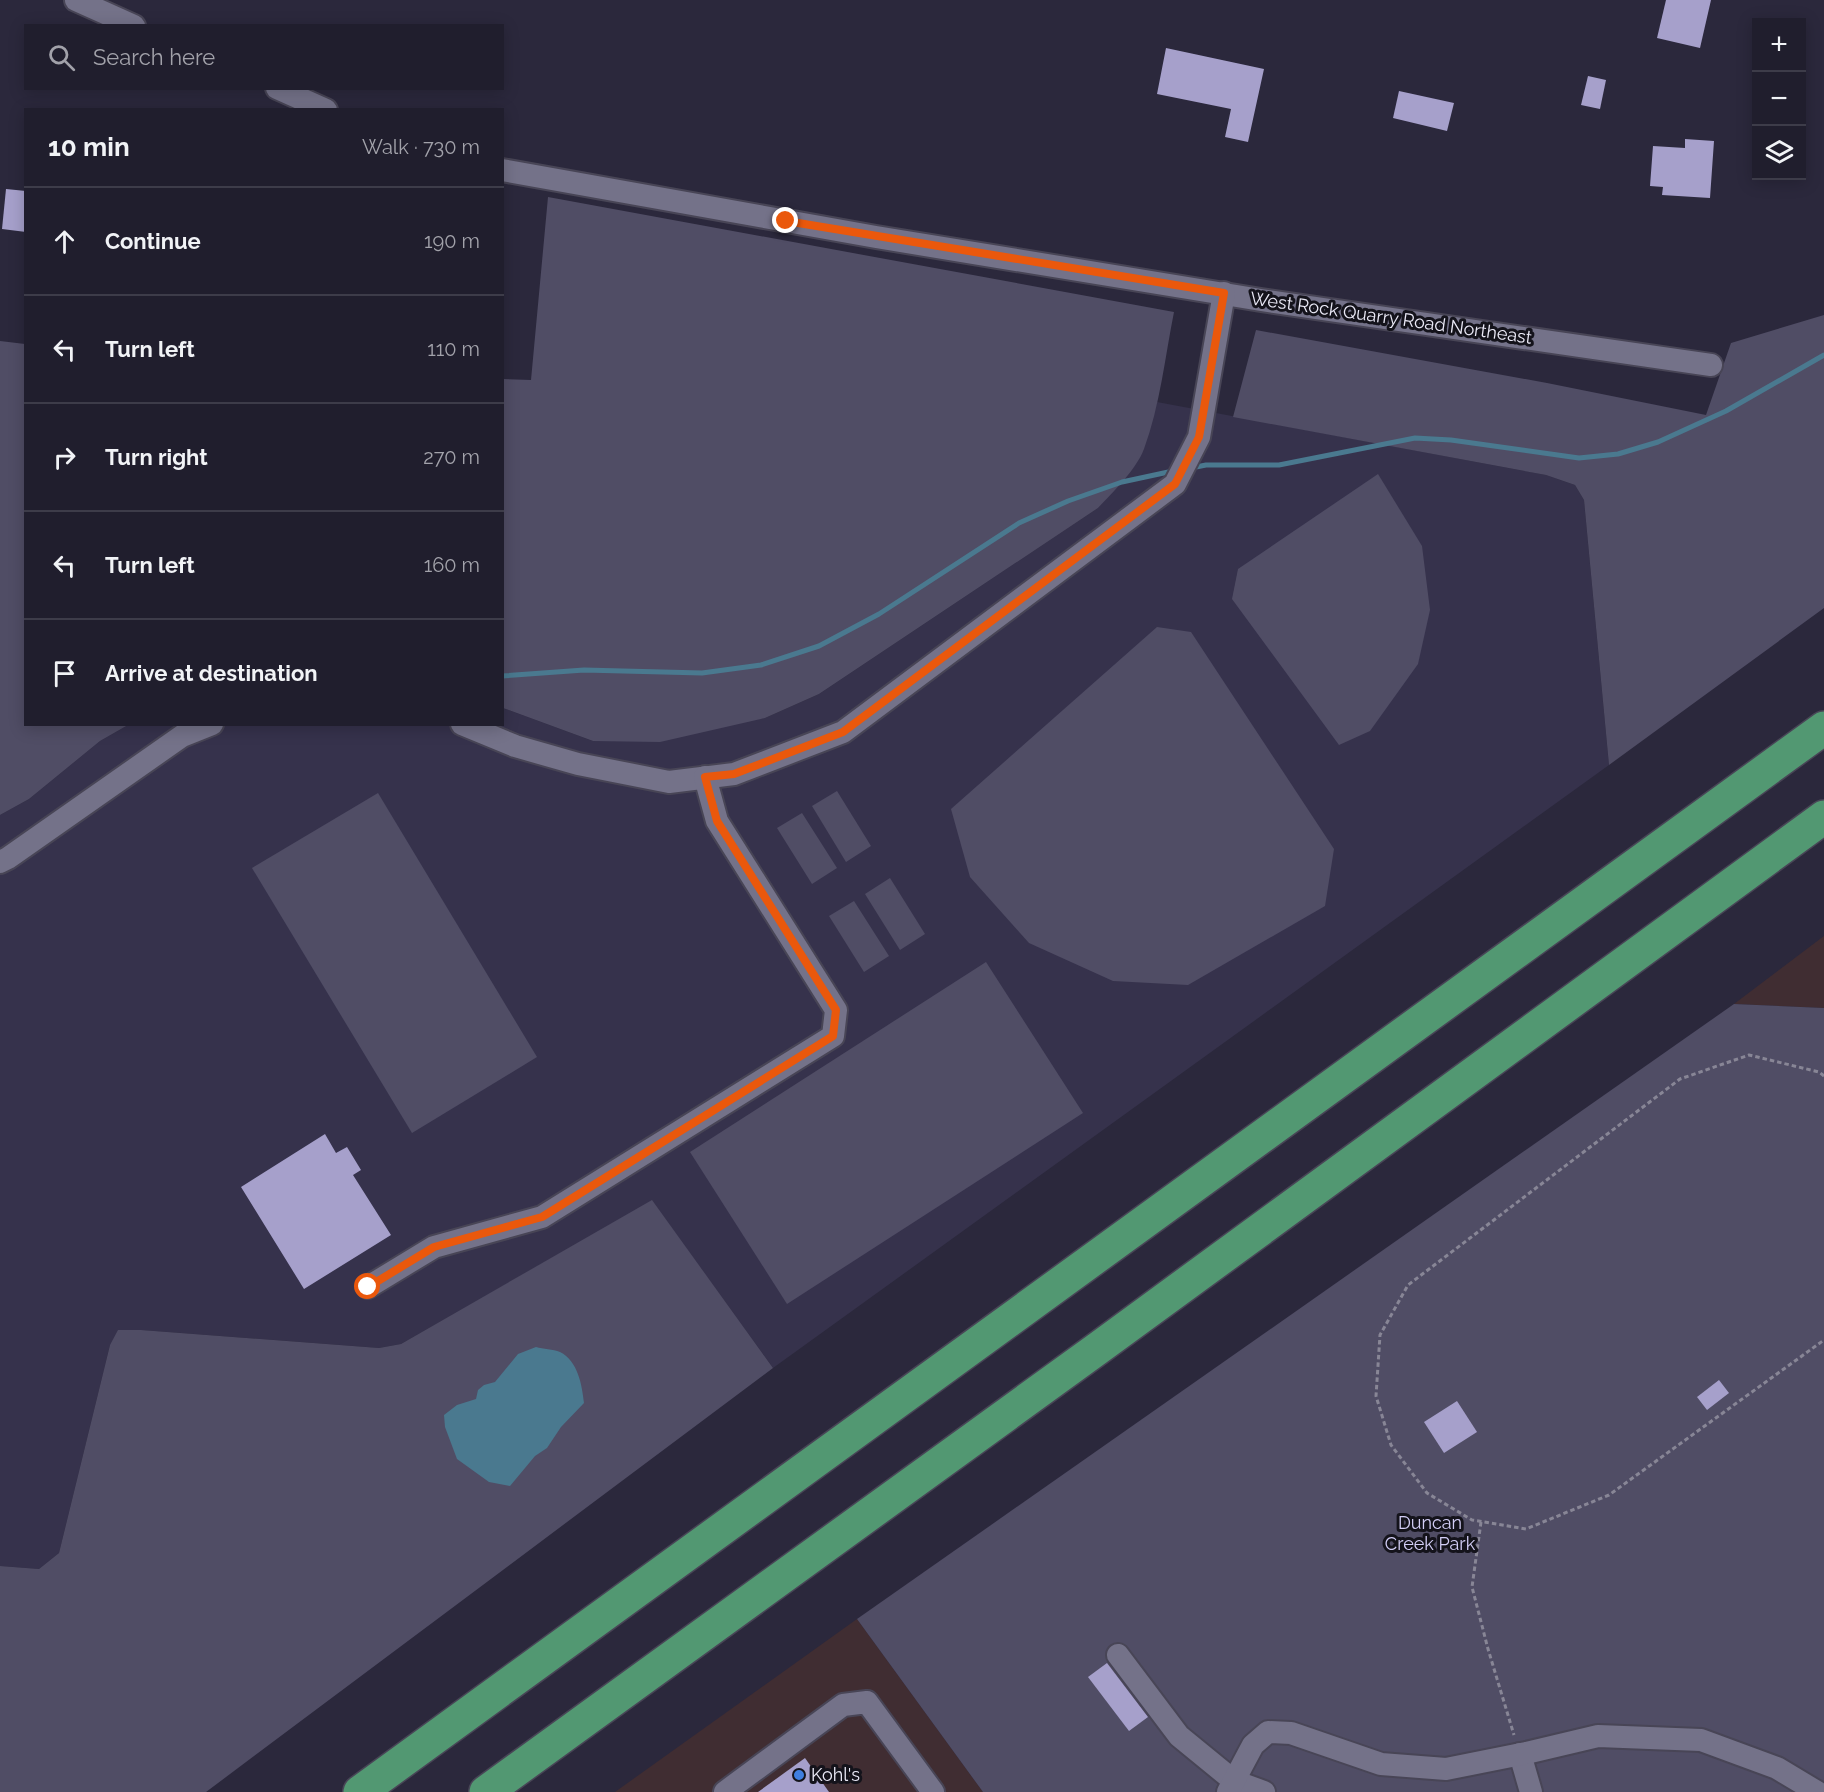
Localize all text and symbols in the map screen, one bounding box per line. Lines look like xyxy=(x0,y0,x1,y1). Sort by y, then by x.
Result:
map controls xyxy=(1752,18,1806,180)
button: + xyxy=(1752,18,1806,72)
search box xyxy=(24,24,504,90)
icon: search xyxy=(45,41,78,74)
text: Search here xyxy=(93,44,215,70)
button: − xyxy=(1752,72,1806,126)
button: layers xyxy=(1752,126,1806,180)
text: 10 min xyxy=(48,132,130,162)
text: Walk · 730 m xyxy=(362,135,480,159)
route end xyxy=(772,207,798,233)
icon: ahead xyxy=(48,225,81,258)
text: Continue xyxy=(105,228,201,254)
text: 190 m xyxy=(424,229,480,253)
street label: West Rock Quarry Road Northeast xyxy=(1249,287,1533,348)
icon: left xyxy=(48,333,81,366)
text: Turn left xyxy=(105,336,195,362)
text: 110 m xyxy=(427,337,480,361)
icon: right xyxy=(48,441,81,474)
text: Turn right xyxy=(105,444,208,470)
text: 270 m xyxy=(423,445,480,469)
icon: left xyxy=(48,549,81,582)
text: Turn left xyxy=(105,552,195,578)
text: 160 m xyxy=(424,553,480,577)
icon: arrive xyxy=(48,657,81,690)
text: Arrive at destination xyxy=(105,660,318,686)
route start xyxy=(354,1273,380,1299)
park label: Duncan Creek Park xyxy=(1385,1512,1476,1554)
place label: Kohl's xyxy=(811,1764,860,1785)
marker: Kohl's xyxy=(792,1768,806,1782)

